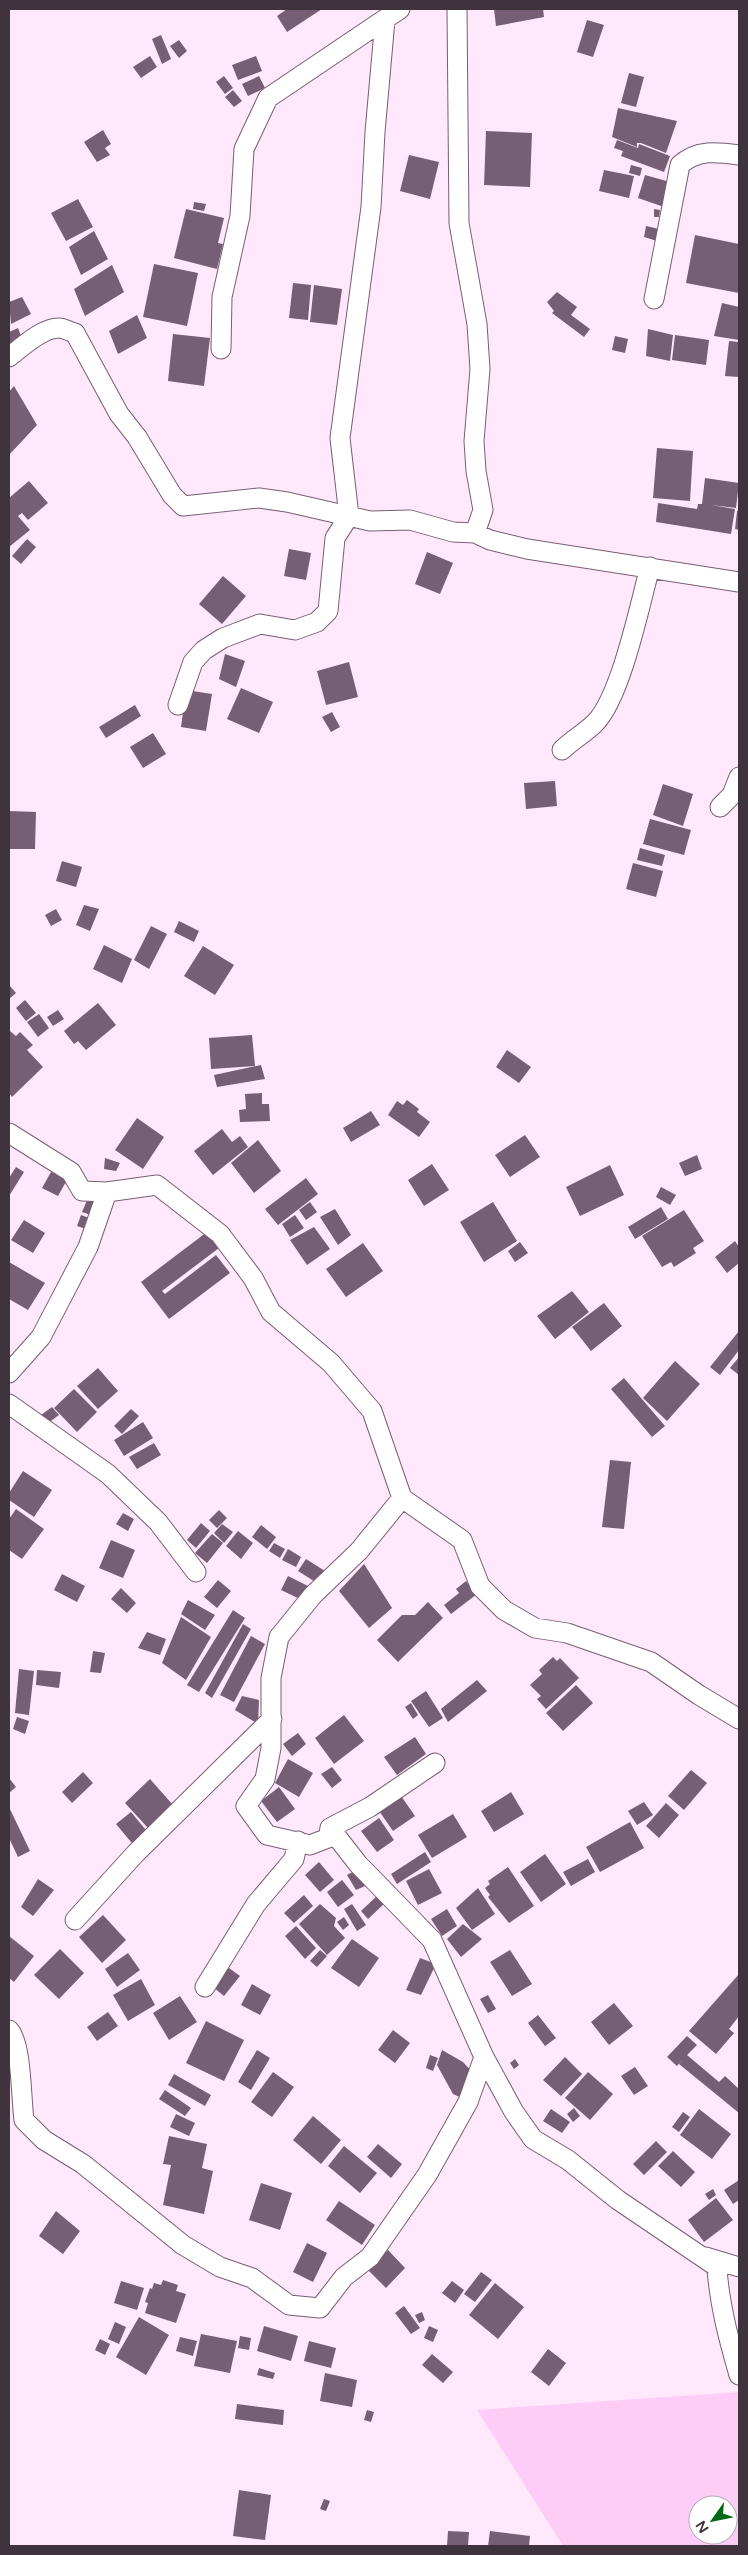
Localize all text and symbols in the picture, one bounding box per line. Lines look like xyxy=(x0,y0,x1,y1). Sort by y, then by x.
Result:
north arrow xyxy=(688,2495,738,2545)
text: N xyxy=(692,2517,713,2536)

